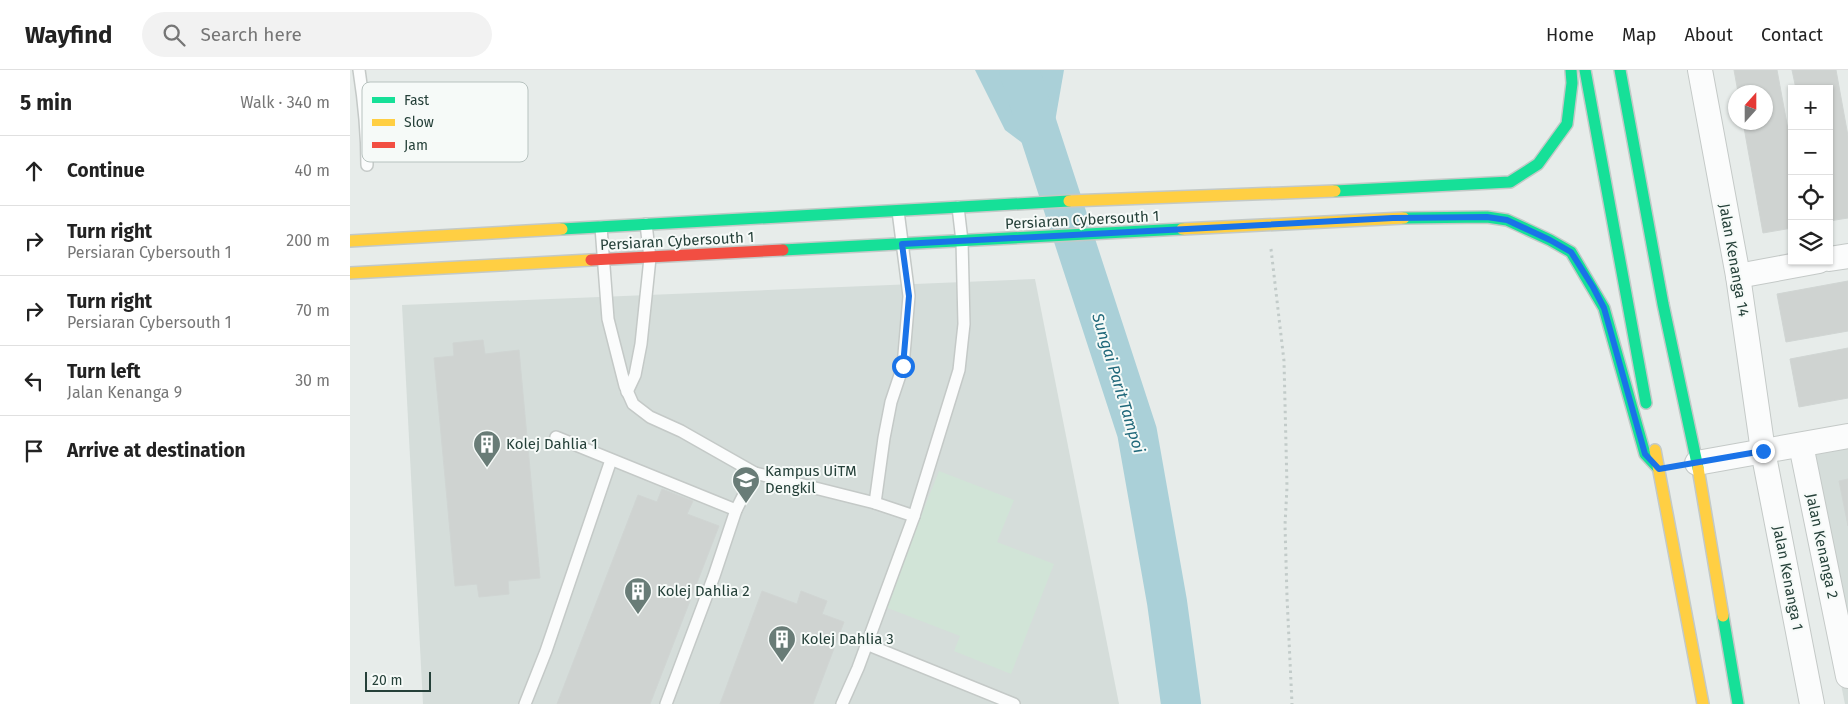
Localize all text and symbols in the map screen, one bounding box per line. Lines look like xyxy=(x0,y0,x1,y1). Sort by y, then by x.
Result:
search box xyxy=(142,12,492,57)
text: Wayfind xyxy=(25,21,112,49)
icon: search xyxy=(160,21,188,49)
text: Search here xyxy=(200,23,302,46)
text: Home xyxy=(1546,24,1594,46)
text: Map xyxy=(1622,24,1656,46)
text: About xyxy=(1684,24,1733,46)
text: Contact xyxy=(1761,24,1823,46)
legend xyxy=(362,82,528,162)
north arrow xyxy=(1728,85,1773,130)
map controls xyxy=(1788,85,1833,265)
button: + xyxy=(1788,85,1833,130)
text: 5 min xyxy=(20,90,72,116)
text: Fast xyxy=(404,92,430,109)
text: Walk · 340 m xyxy=(240,93,330,112)
text: Slow xyxy=(404,114,434,131)
button: − xyxy=(1788,130,1833,175)
text: Jam xyxy=(404,137,428,154)
icon: ahead xyxy=(20,157,48,185)
text: Continue xyxy=(67,159,145,182)
text: 40 m xyxy=(295,161,330,180)
button: locate xyxy=(1788,175,1833,220)
street label: Jalan Kenanga 14 xyxy=(1715,202,1753,318)
street label: Persiaran Cybersouth 1 xyxy=(1004,207,1160,233)
text: Turn right xyxy=(67,220,152,243)
button: layers xyxy=(1788,220,1833,265)
icon: right xyxy=(20,227,48,255)
street label: Persiaran Cybersouth 1 xyxy=(599,228,755,254)
text: 200 m xyxy=(286,231,330,250)
text: Persiaran Cybersouth 1 xyxy=(67,243,232,262)
text: Turn right xyxy=(67,290,152,313)
icon: right xyxy=(20,297,48,325)
text: 70 m xyxy=(296,301,330,320)
water label: Sungai Parit Tampoi xyxy=(1088,310,1149,456)
text: Persiaran Cybersouth 1 xyxy=(67,313,232,332)
route start xyxy=(892,355,915,378)
text: Turn left xyxy=(67,360,141,383)
icon: left xyxy=(20,367,48,395)
text: 30 m xyxy=(295,371,330,390)
text: Jalan Kenanga 9 xyxy=(67,383,182,402)
building icon: Kolej Dahlia 1 xyxy=(472,429,502,468)
place label: Kolej Dahlia 1 xyxy=(506,435,598,453)
icon: arrive xyxy=(20,437,48,465)
text: Arrive at destination xyxy=(67,439,246,462)
route end xyxy=(1752,440,1775,463)
place label: Kampus UiTM Dengkil xyxy=(765,462,857,497)
school or university icon: Kampus UiTM Dengkil xyxy=(731,465,761,504)
street label: Jalan Kenanga 2 xyxy=(1802,492,1842,600)
street label: Jalan Kenanga 1 xyxy=(1769,524,1807,632)
building icon: Kolej Dahlia 2 xyxy=(623,576,653,615)
place label: Kolej Dahlia 2 xyxy=(657,582,750,600)
building icon: Kolej Dahlia 3 xyxy=(767,624,797,663)
place label: Kolej Dahlia 3 xyxy=(801,630,894,648)
scale bar xyxy=(365,669,431,692)
text: 20 m xyxy=(372,672,402,689)

